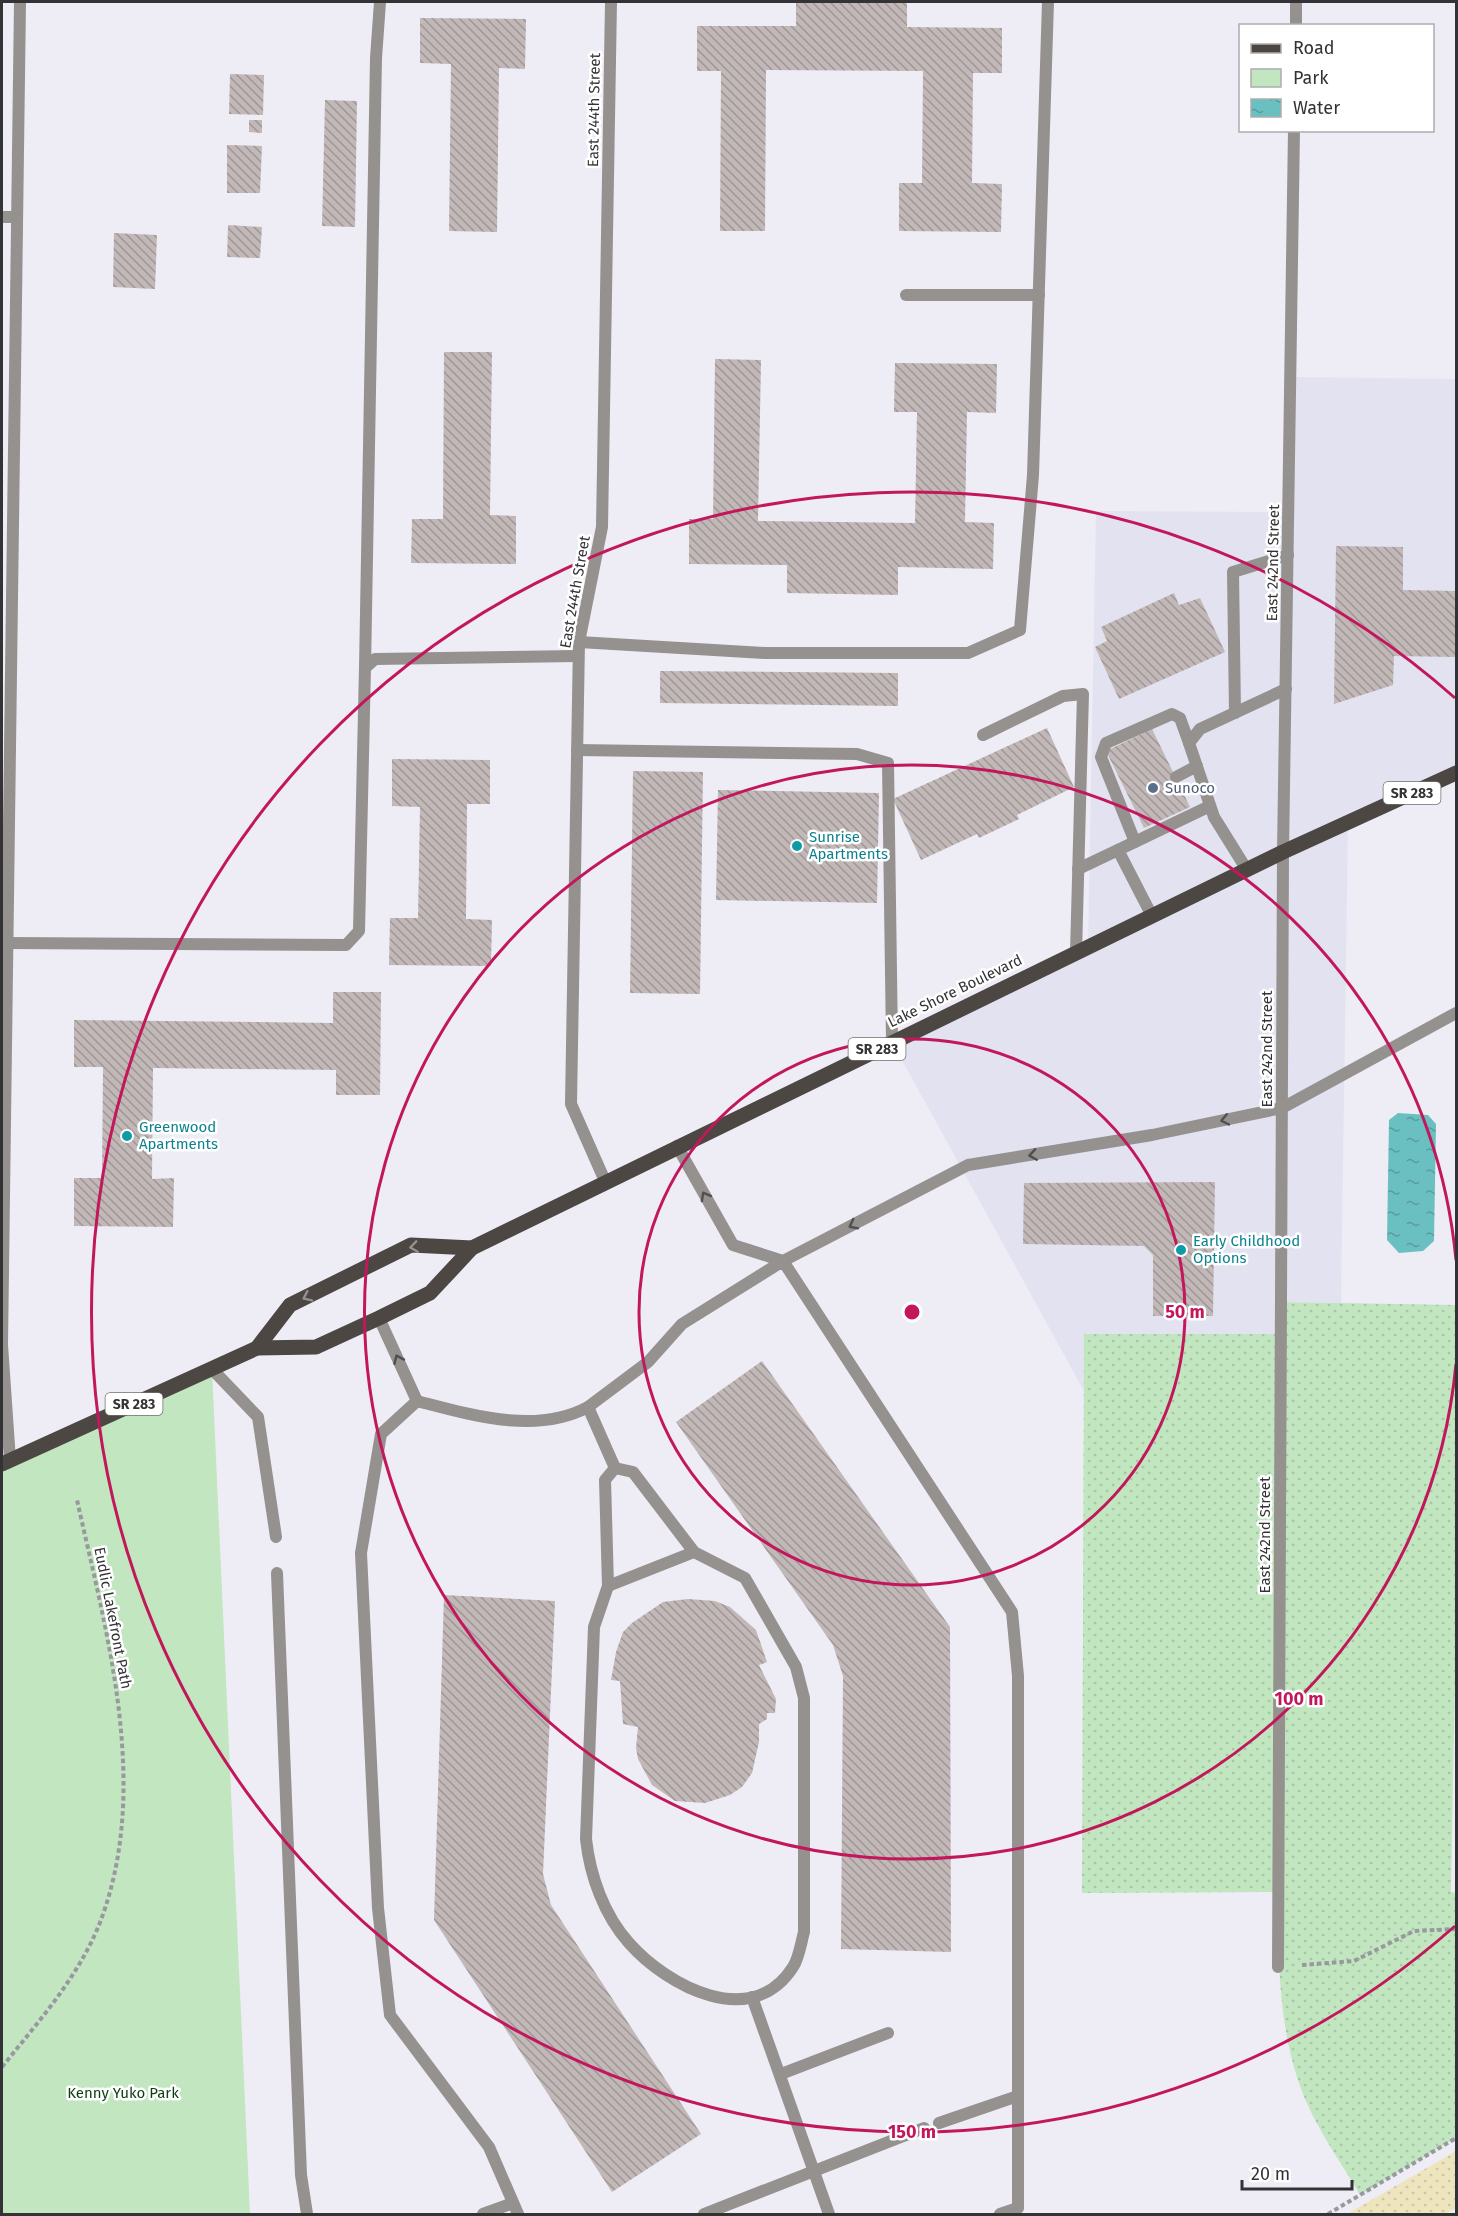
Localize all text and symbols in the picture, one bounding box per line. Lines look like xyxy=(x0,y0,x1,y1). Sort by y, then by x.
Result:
legend xyxy=(1239,24,1434,132)
text: Road xyxy=(1293,37,1335,59)
street label: East 244th Street xyxy=(584,52,604,167)
text: Park xyxy=(1293,67,1329,89)
text: Water xyxy=(1293,97,1340,119)
street label: East 242nd Street xyxy=(1263,504,1283,622)
street label: East 244th Street xyxy=(556,534,594,650)
place label: Sunoco xyxy=(1165,779,1215,797)
marker: Sunoco xyxy=(1146,781,1160,795)
road number: SR 283 xyxy=(1384,782,1440,804)
place label: Sunrise Apartments xyxy=(809,828,888,863)
marker: Sunrise Apartments xyxy=(790,839,804,853)
street label: Lake Shore Boulevard xyxy=(885,951,1025,1031)
street label: East 242nd Street xyxy=(1258,990,1276,1107)
road number: SR 283 xyxy=(848,1038,906,1060)
one-way arrow xyxy=(1220,1113,1230,1126)
place label: Greenwood Apartments xyxy=(139,1118,218,1153)
marker: Greenwood Apartments xyxy=(120,1129,134,1143)
one-way arrow xyxy=(1028,1148,1038,1161)
one-way arrow xyxy=(701,1191,712,1202)
one-way arrow xyxy=(849,1218,859,1229)
place label: Early Childhood Options xyxy=(1193,1232,1300,1267)
one-way arrow xyxy=(409,1241,419,1253)
marker: Early Childhood Options xyxy=(1174,1243,1188,1257)
one-way arrow xyxy=(303,1289,314,1301)
text: 50 m xyxy=(1165,1301,1205,1323)
centre of rings xyxy=(902,1302,922,1322)
one-way arrow xyxy=(394,1355,406,1366)
road number: SR 283 xyxy=(106,1393,162,1415)
street label: East 242nd Street xyxy=(1256,1476,1274,1593)
street label: Eudlic Lakefront Path xyxy=(90,1546,136,1690)
text: 100 m xyxy=(1275,1688,1323,1710)
park label: Kenny Yuko Park xyxy=(67,2084,179,2102)
text: 150 m xyxy=(888,2121,936,2143)
scale bar xyxy=(1242,2153,1352,2191)
text: 20 m xyxy=(1251,2163,1290,2185)

